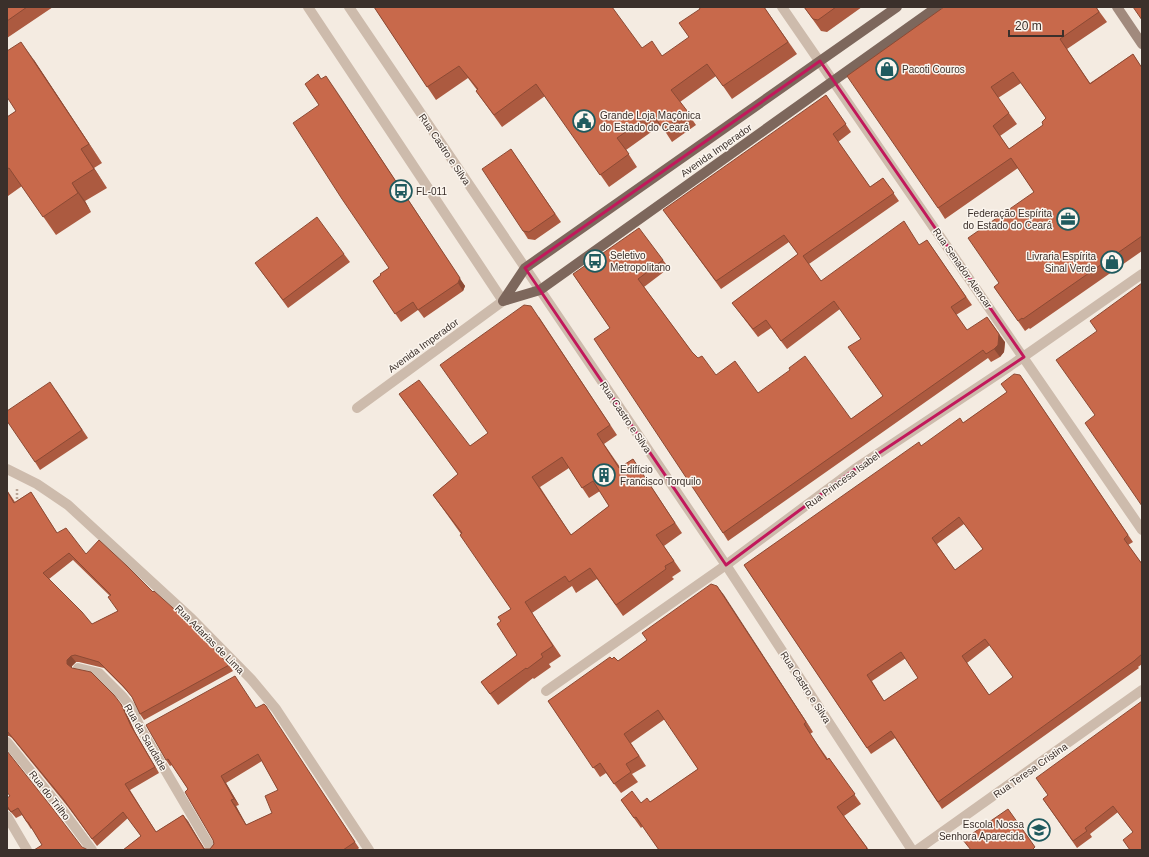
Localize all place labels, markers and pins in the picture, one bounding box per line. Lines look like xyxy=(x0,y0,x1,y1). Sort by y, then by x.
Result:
shop icon: Pacoti Couros xyxy=(874,56,900,82)
place label: Pacoti Couros xyxy=(902,64,965,75)
public building icon: Grande Loja Maçônica do Estado do Ceará xyxy=(571,108,597,134)
place label: Grande Loja Maçônica do Estado do Ceará xyxy=(600,110,701,133)
bus stop icon: FL-011 xyxy=(388,178,414,204)
place label: FL-011 xyxy=(416,186,447,197)
office icon: Federação Espírita do Estado do Ceará xyxy=(1055,206,1081,232)
place label: Federação Espírita do Estado do Ceará xyxy=(963,208,1052,231)
bus stop icon: Seletivo Metropolitano xyxy=(582,248,608,274)
shop icon: Livraria Espírita Sinal Verde xyxy=(1099,249,1125,275)
place label: Seletivo Metropolitano xyxy=(610,250,671,273)
place label: Livraria Espírita Sinal Verde xyxy=(1027,251,1096,274)
building icon: Edifício Francisco Torquilo xyxy=(591,462,617,488)
place label: Edifício Francisco Torquilo xyxy=(620,464,701,487)
school or university icon: Escola Nossa Senhora Aparecida xyxy=(1026,817,1052,843)
place label: Escola Nossa Senhora Aparecida xyxy=(939,819,1024,842)

